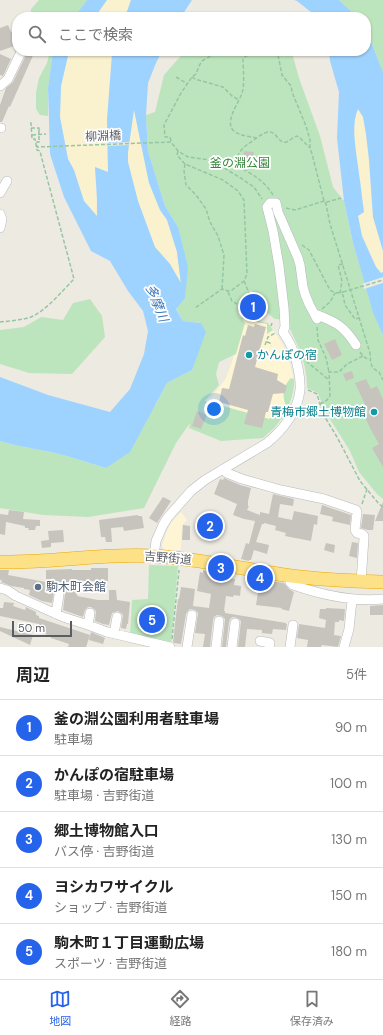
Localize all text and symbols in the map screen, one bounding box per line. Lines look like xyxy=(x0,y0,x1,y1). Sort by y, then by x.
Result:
search box xyxy=(12,12,371,56)
icon: search xyxy=(26,23,48,45)
text: ここで検索 xyxy=(58,25,133,45)
street label: 柳淵橋 xyxy=(85,127,121,145)
park label: 釜の淵公園 xyxy=(210,155,270,171)
water label: 多摩川 xyxy=(142,282,173,326)
pin: 1 xyxy=(240,292,266,322)
place label: かんぽの宿 xyxy=(257,347,317,363)
marker: かんぽの宿 xyxy=(244,350,254,360)
your location xyxy=(204,399,224,419)
place label: 青梅市郷土博物館 xyxy=(270,404,366,420)
marker: 青梅市郷土博物館 xyxy=(369,407,379,417)
pin: 2 xyxy=(197,511,223,541)
street label: 吉野街道 xyxy=(143,548,193,568)
pin: 3 xyxy=(208,553,234,583)
pin: 4 xyxy=(247,563,273,593)
place label: 駒木町会館 xyxy=(46,579,106,595)
marker: 駒木町会館 xyxy=(33,582,43,592)
pin: 5 xyxy=(139,605,165,635)
scale bar xyxy=(12,619,72,638)
text: 50 m xyxy=(18,621,45,635)
text: 周辺 xyxy=(16,664,50,686)
text: 5件 xyxy=(346,666,367,683)
text: 釜の淵公園利用者駐車場 xyxy=(54,709,219,729)
text: 1 xyxy=(27,719,31,736)
text: 90 m xyxy=(335,719,367,736)
text: 駐車場 xyxy=(54,731,93,748)
text: かんぽの宿駐車場 xyxy=(54,765,174,785)
text: 2 xyxy=(25,775,33,792)
text: 100 m xyxy=(330,775,367,792)
text: 駐車場 · 吉野街道 xyxy=(54,787,155,804)
text: 郷土博物館入口 xyxy=(54,821,159,841)
text: 3 xyxy=(25,831,33,848)
text: 130 m xyxy=(331,831,367,848)
text: バス停 · 吉野街道 xyxy=(54,843,155,860)
text: ヨシカワサイクル xyxy=(54,877,173,897)
text: 4 xyxy=(25,887,33,904)
text: 150 m xyxy=(331,887,367,904)
text: ショップ · 吉野街道 xyxy=(54,899,168,916)
text: 駒木町１丁目運動広場 xyxy=(54,933,204,953)
text: 5 xyxy=(25,943,33,960)
text: 180 m xyxy=(331,943,367,960)
text: スポーツ · 吉野街道 xyxy=(54,955,167,972)
tab: 地図 xyxy=(49,988,71,1028)
tab: 経路 xyxy=(169,988,191,1028)
tab: 保存済み xyxy=(290,988,334,1028)

